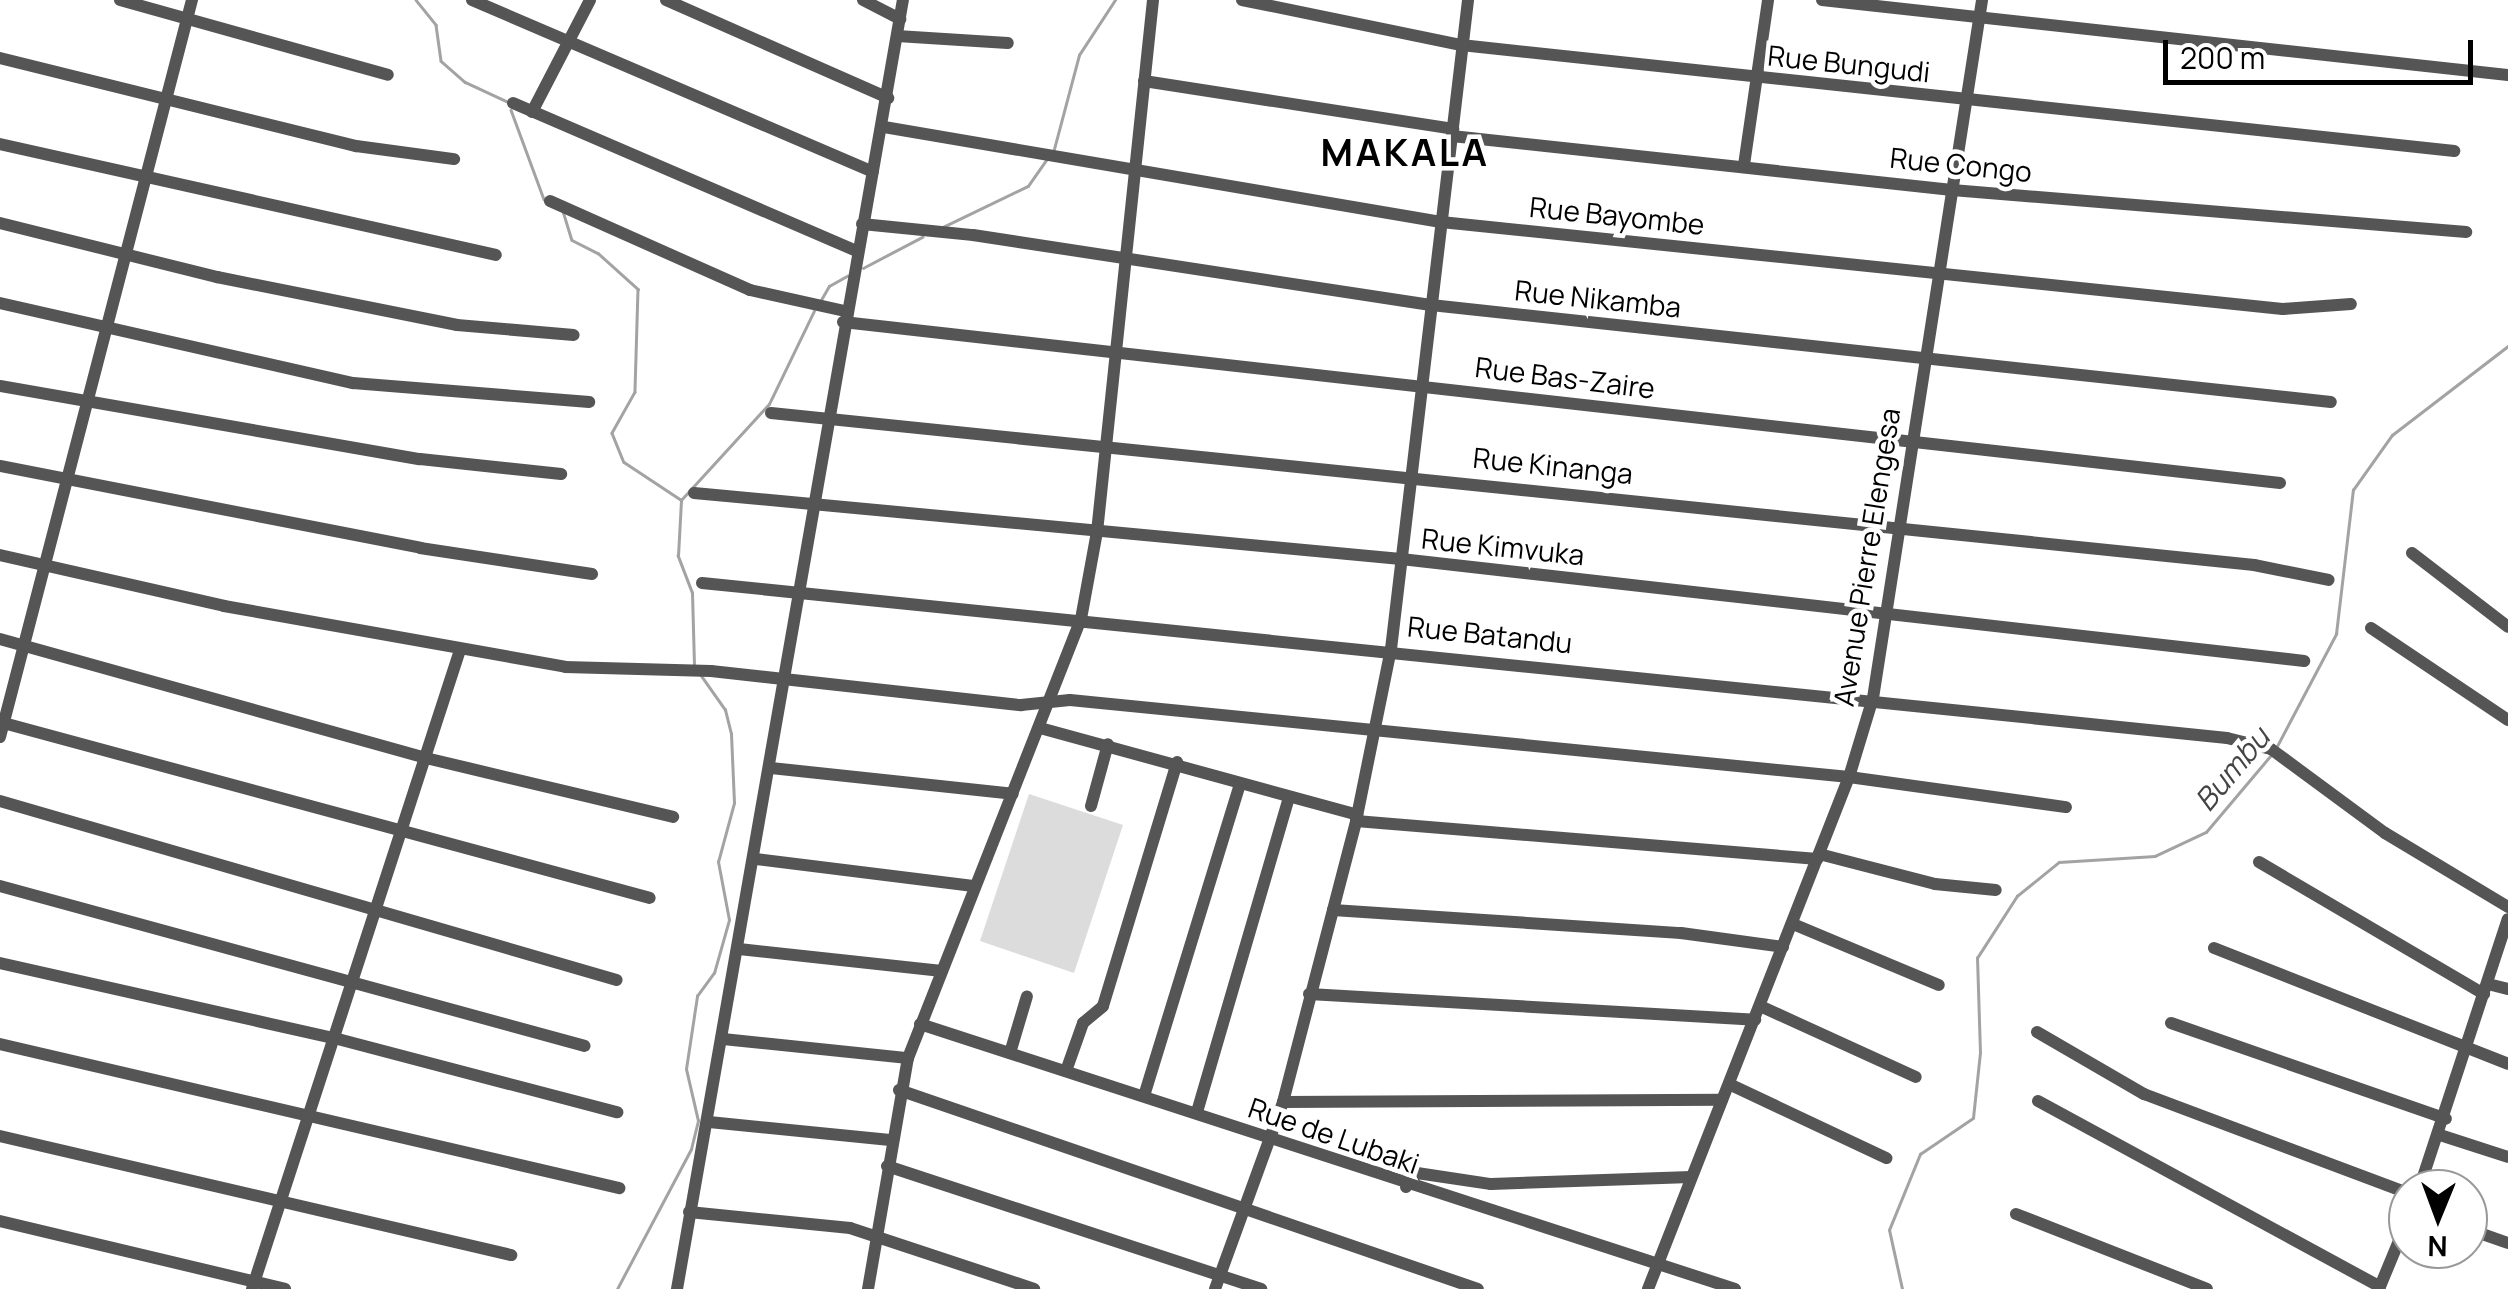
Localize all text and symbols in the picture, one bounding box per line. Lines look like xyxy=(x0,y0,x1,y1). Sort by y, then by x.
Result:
scale bar xyxy=(2168,20,2478,82)
text: 200 m xyxy=(2180,37,2265,78)
street label: Rue Bungudi xyxy=(1766,38,1932,88)
district label: MAKALA xyxy=(1321,129,1489,175)
street label: Rue Congo xyxy=(1888,140,2034,188)
street label: Rue Bayombe xyxy=(1528,189,1706,241)
street label: Rue Nikamba xyxy=(1513,273,1683,323)
street label: Rue Bas-Zaire xyxy=(1473,349,1657,405)
street label: Avenue Pierre Elengesa xyxy=(1826,406,1906,708)
street label: Rue Kinanga xyxy=(1472,440,1634,490)
street label: Rue Kimvuka xyxy=(1420,521,1586,571)
street label: Rue Batandu xyxy=(1406,609,1574,659)
water label: Bumbu xyxy=(2187,720,2277,818)
street label: Rue de Lubaki xyxy=(1244,1090,1424,1180)
north arrow xyxy=(2388,1169,2488,1269)
text: N xyxy=(2427,1228,2448,1266)

